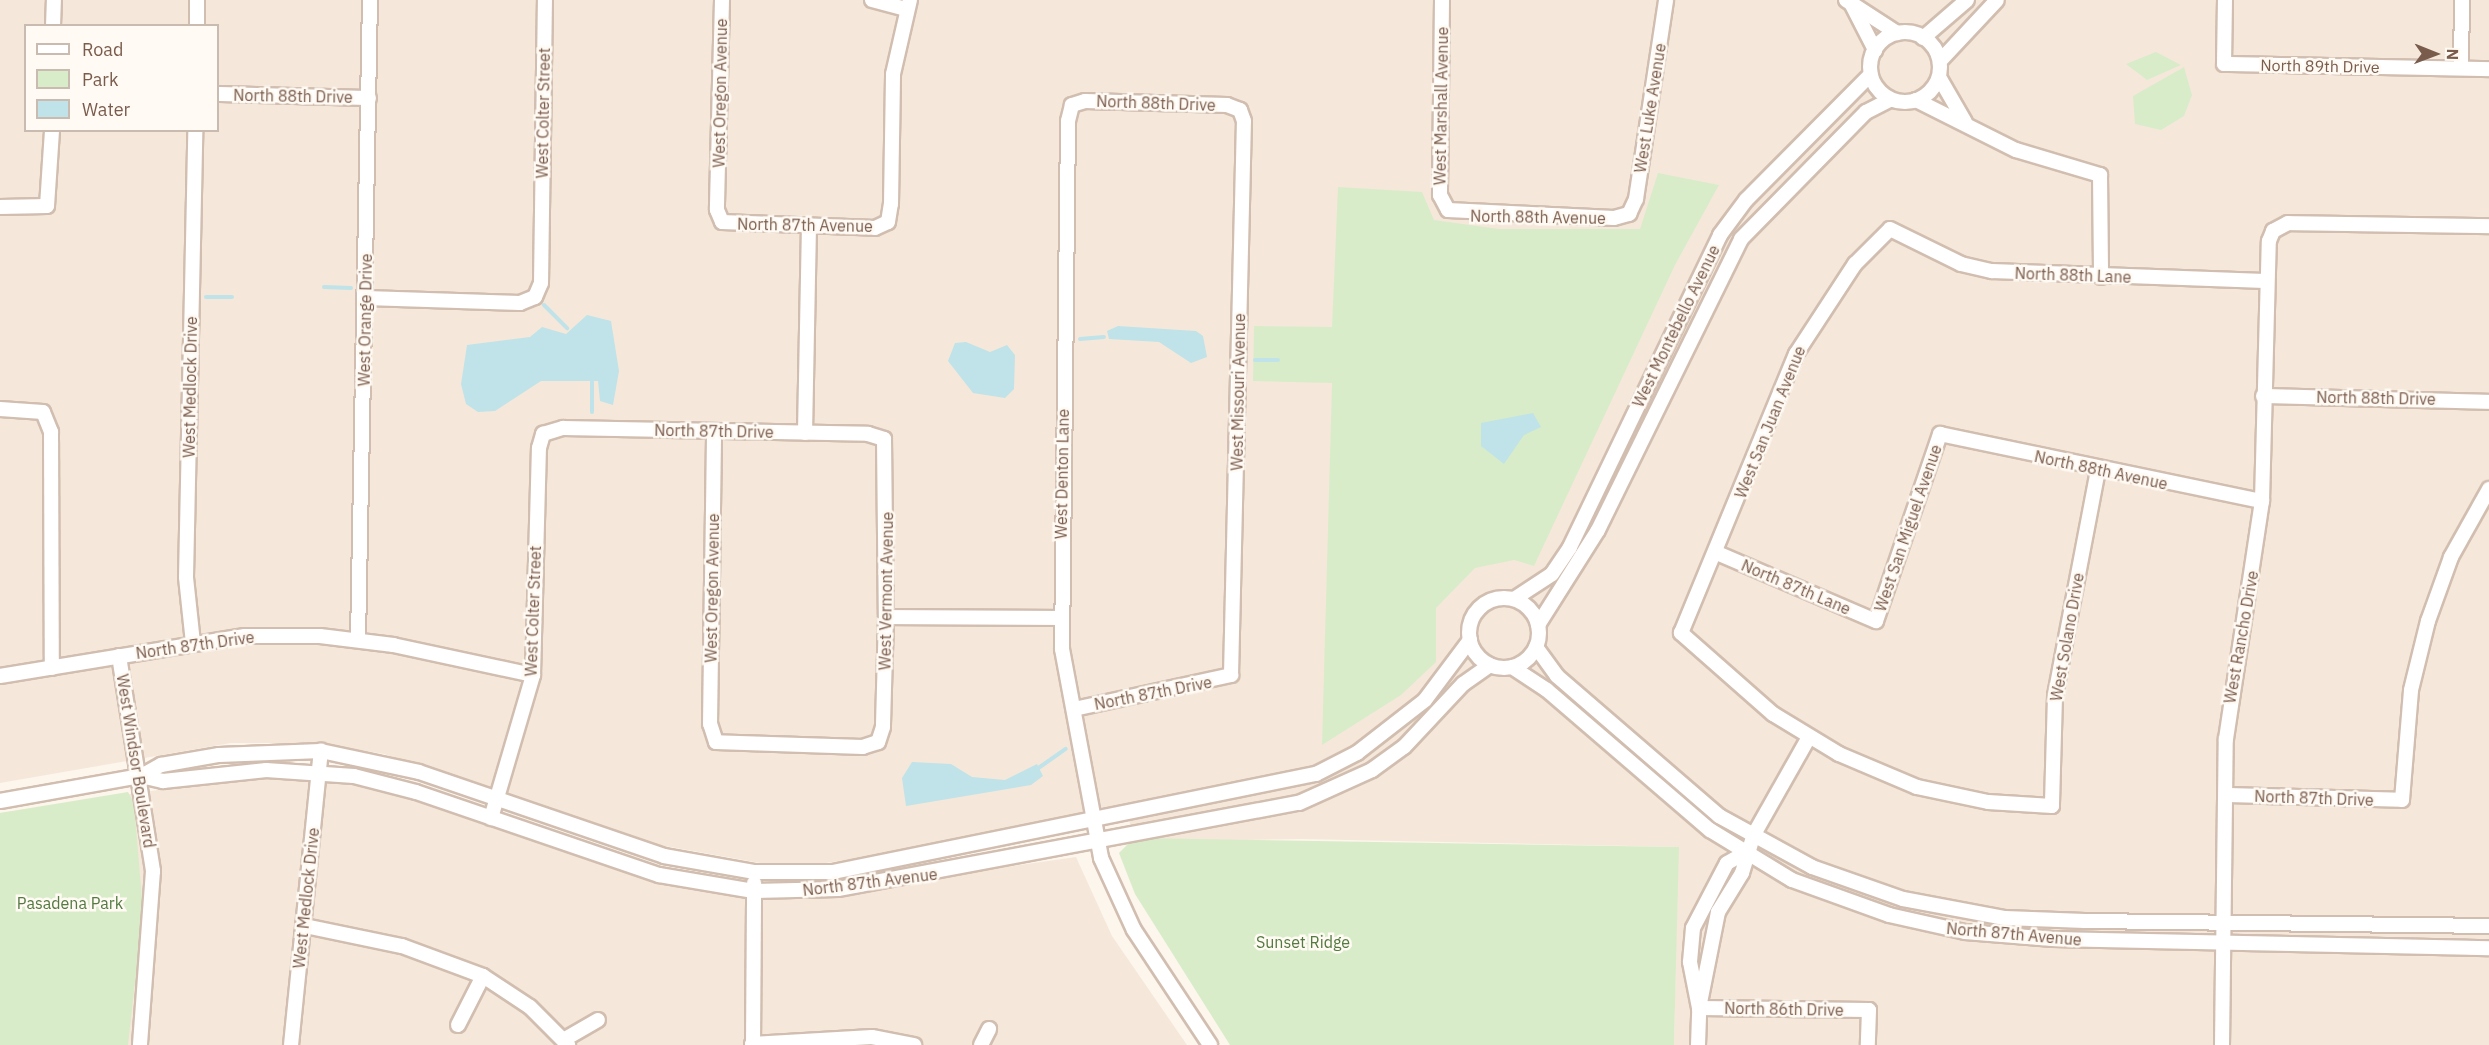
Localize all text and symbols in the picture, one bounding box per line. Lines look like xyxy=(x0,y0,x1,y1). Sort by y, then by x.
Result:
street label: West Oregon Avenue xyxy=(709,18,731,168)
legend xyxy=(24,24,219,132)
north arrow xyxy=(2405,24,2465,84)
street label: West Marshall Avenue xyxy=(1430,27,1452,185)
text: Road xyxy=(82,38,123,61)
street label: West Luke Avenue xyxy=(1630,42,1670,174)
street label: West Colter Street xyxy=(532,47,554,179)
text: N xyxy=(2443,48,2463,60)
street label: North 89th Drive xyxy=(2260,55,2380,77)
text: Park xyxy=(82,68,118,91)
street label: North 88th Drive xyxy=(233,85,353,107)
street label: North 88th Drive xyxy=(1096,91,1216,115)
text: Water xyxy=(82,98,130,121)
street label: North 88th Avenue xyxy=(1470,206,1606,228)
street label: North 87th Avenue xyxy=(737,214,873,236)
street label: West Montebello Avenue xyxy=(1628,242,1724,410)
street label: West Orange Drive xyxy=(354,253,376,387)
street label: North 88th Lane xyxy=(2014,263,2132,287)
street label: West Missouri Avenue xyxy=(1227,313,1249,471)
street label: West Medlock Drive xyxy=(179,316,201,458)
street label: West San Juan Avenue xyxy=(1731,343,1809,501)
street label: North 88th Drive xyxy=(2316,387,2436,409)
street label: West Denton Lane xyxy=(1051,409,1073,539)
street label: North 87th Drive xyxy=(654,420,774,442)
street label: West San Miguel Avenue xyxy=(1870,442,1946,614)
street label: North 88th Avenue xyxy=(2033,446,2169,494)
street label: West Vermont Avenue xyxy=(875,512,897,670)
street label: West Oregon Avenue xyxy=(701,513,723,663)
street label: West Colter Street xyxy=(521,545,545,677)
street label: North 87th Lane xyxy=(1738,555,1854,619)
street label: West Rancho Drive xyxy=(2220,569,2262,705)
street label: West Solano Drive xyxy=(2046,571,2088,703)
street label: North 87th Drive xyxy=(134,627,256,663)
street label: North 87th Drive xyxy=(1093,672,1213,714)
street label: West Windsor Boulevard xyxy=(113,673,159,849)
street label: North 87th Drive xyxy=(2254,786,2374,810)
street label: West Medlock Drive xyxy=(289,827,323,969)
street label: North 87th Avenue xyxy=(801,864,939,900)
park label: Pasadena Park xyxy=(17,893,123,913)
street label: North 87th Avenue xyxy=(1946,919,2082,949)
park label: Sunset Ridge xyxy=(1256,932,1350,952)
street label: North 86th Drive xyxy=(1724,998,1844,1020)

